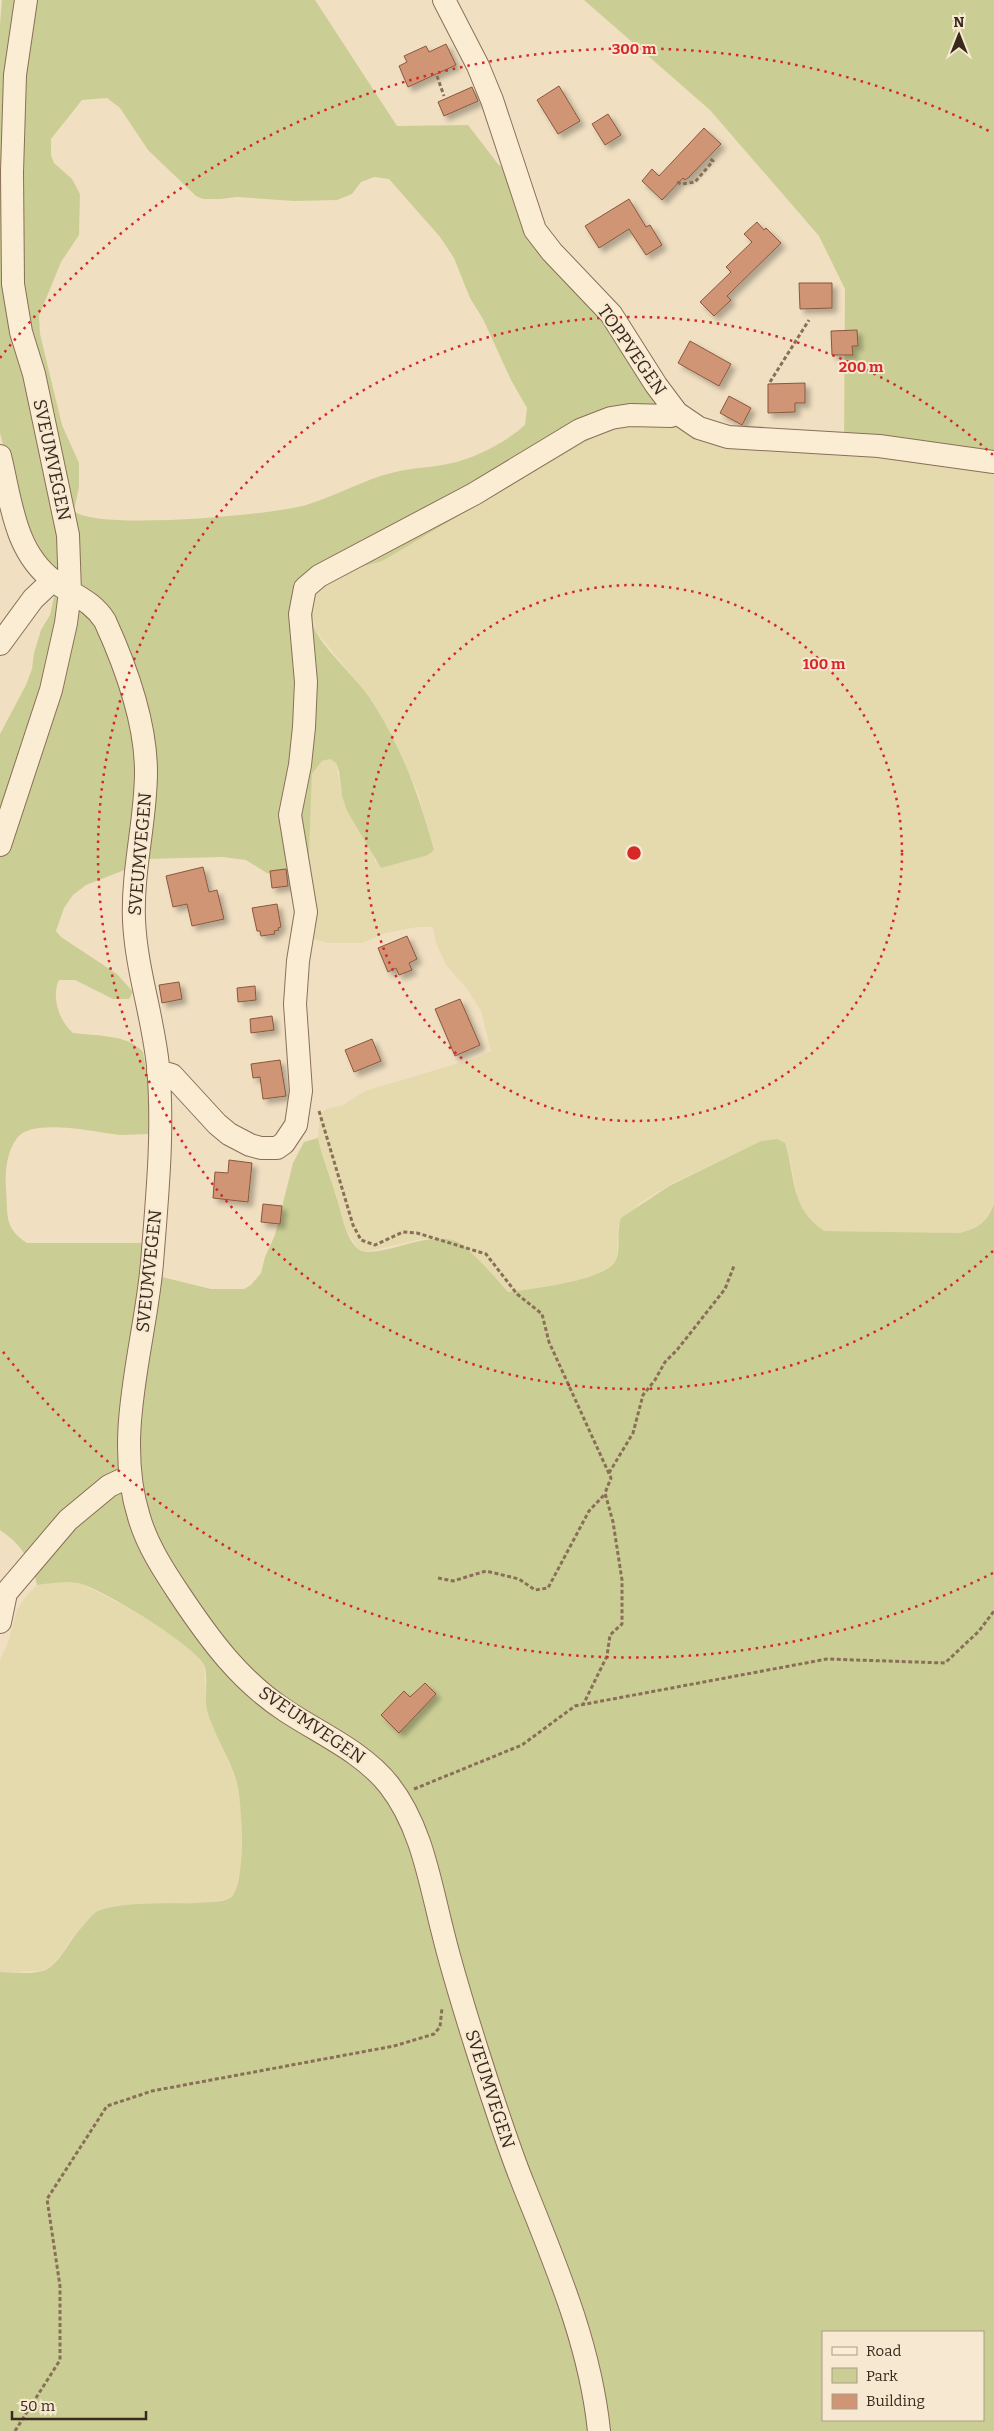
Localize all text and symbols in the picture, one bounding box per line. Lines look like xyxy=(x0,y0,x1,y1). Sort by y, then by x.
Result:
north arrow xyxy=(934,10,984,60)
text: N xyxy=(954,14,965,31)
text: 300 m xyxy=(612,40,657,58)
street label: TOPPVEGEN xyxy=(593,301,671,399)
text: 200 m xyxy=(839,358,884,376)
street label: SVEUMVEGEN xyxy=(28,397,76,523)
text: 100 m xyxy=(803,655,846,673)
street label: SVEUMVEGEN xyxy=(124,792,156,916)
centre of rings xyxy=(625,844,643,862)
street label: SVEUMVEGEN xyxy=(132,1208,166,1334)
street label: SVEUMVEGEN xyxy=(255,1681,369,1769)
street label: SVEUMVEGEN xyxy=(460,2027,520,2151)
legend xyxy=(822,2331,984,2421)
text: Road xyxy=(866,2342,901,2360)
text: Park xyxy=(866,2367,898,2385)
scale bar xyxy=(12,2388,146,2420)
text: Building xyxy=(866,2392,925,2410)
text: 50 m xyxy=(20,2397,56,2415)

